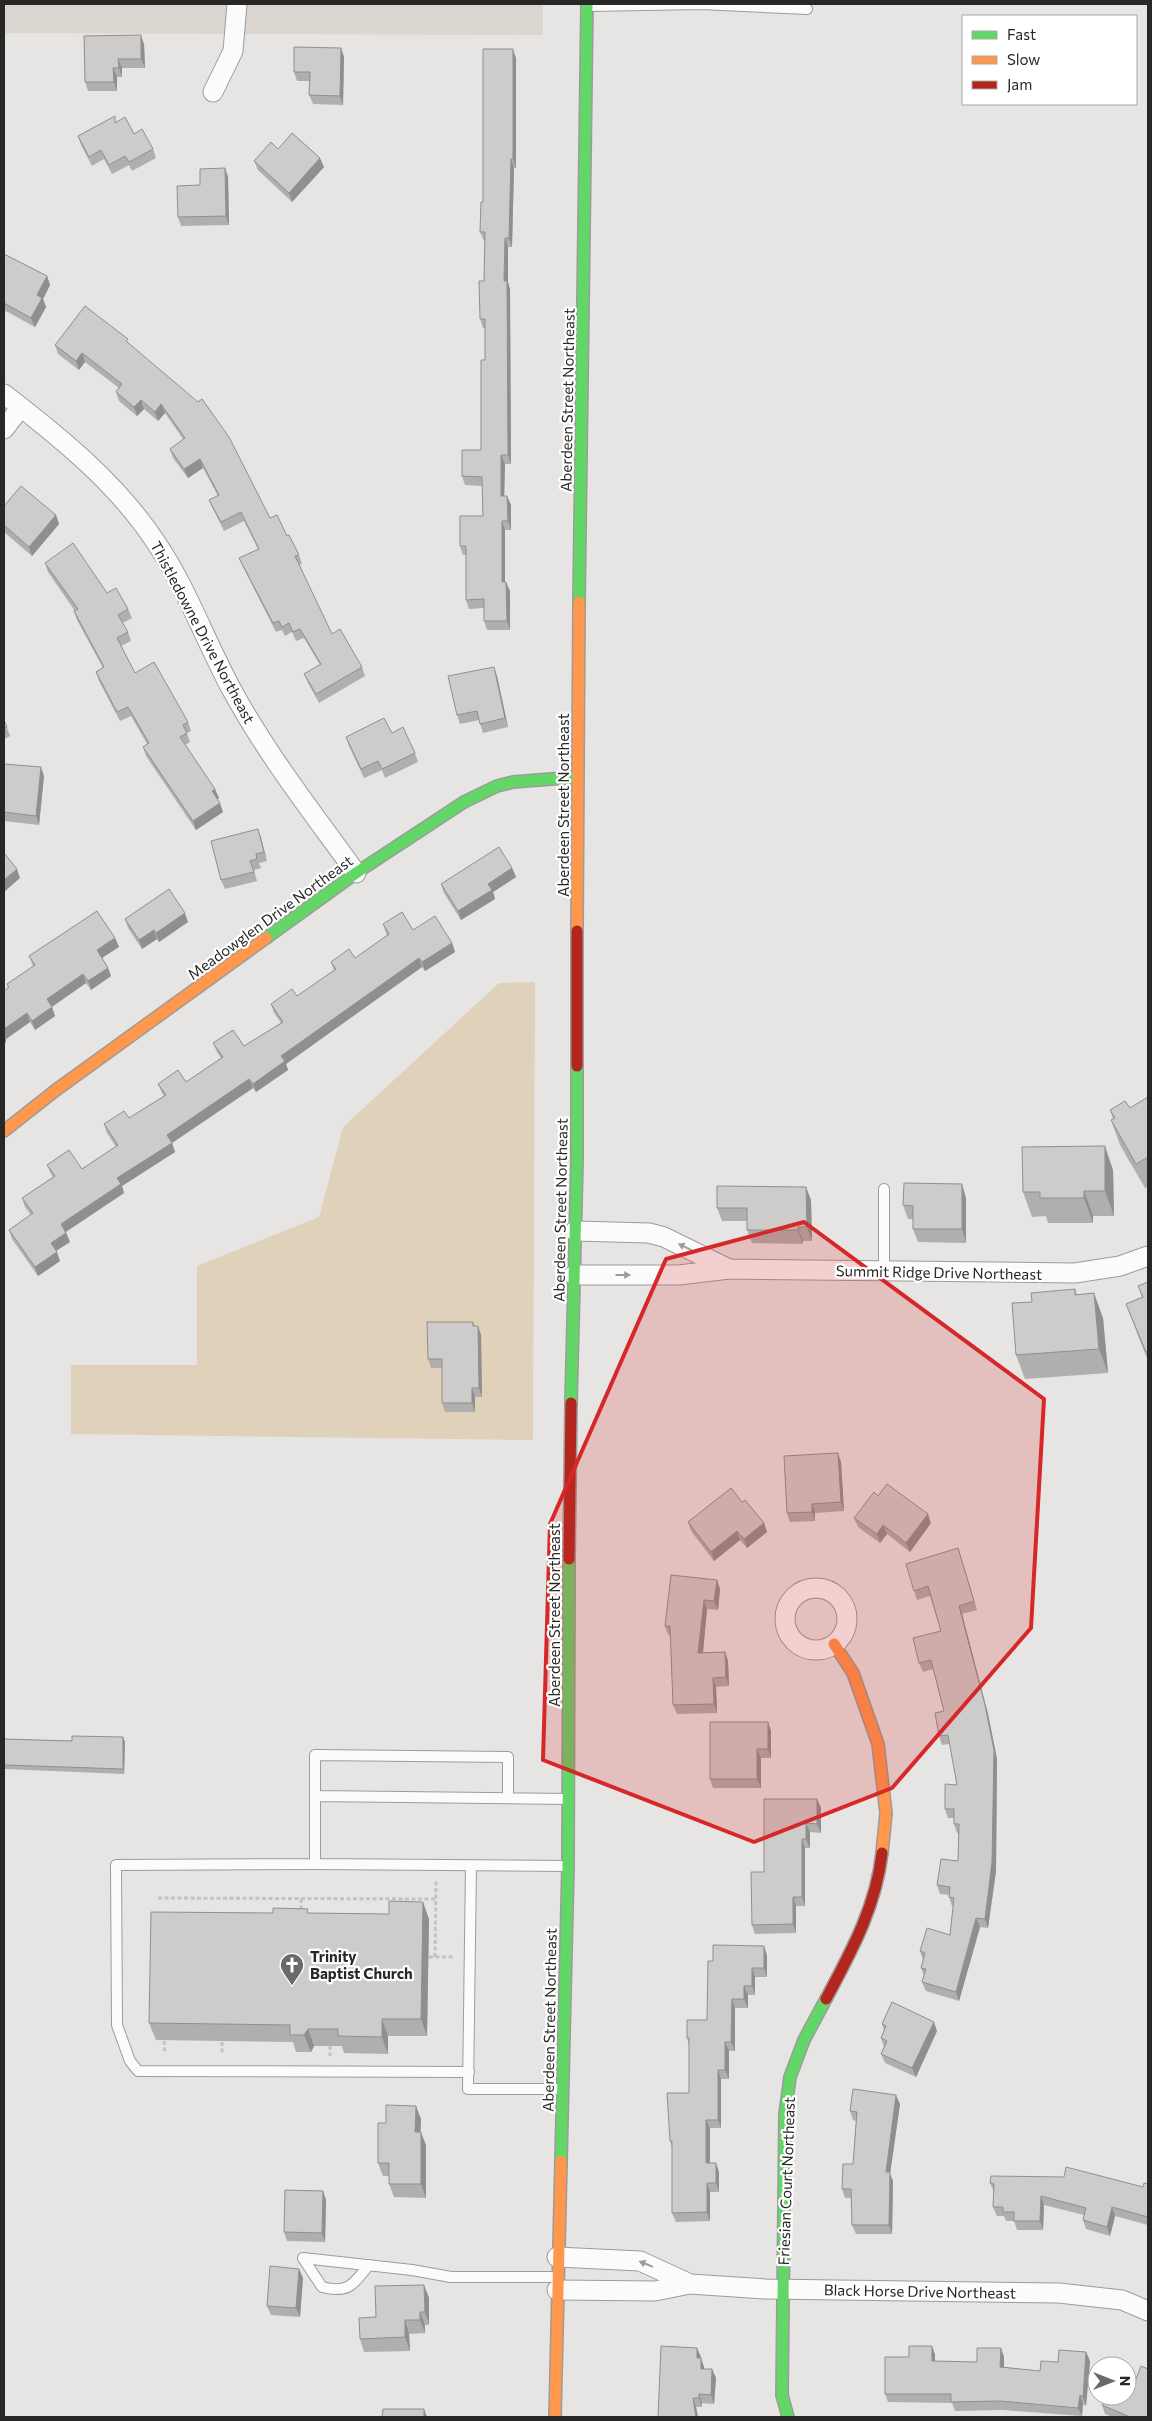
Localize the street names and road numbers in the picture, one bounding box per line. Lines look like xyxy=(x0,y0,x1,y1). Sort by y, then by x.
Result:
street label: Aberdeen Street Northeast xyxy=(556,308,578,492)
street label: Thistledowne Drive Northeast xyxy=(147,538,259,726)
street label: Aberdeen Street Northeast xyxy=(554,713,572,897)
street label: Meadowglen Drive Northeast xyxy=(184,851,356,983)
street label: Aberdeen Street Northeast xyxy=(549,1118,571,1302)
street label: Summit Ridge Drive Northeast xyxy=(836,1261,1042,1283)
street label: Aberdeen Street Northeast xyxy=(545,1523,563,1707)
street label: Aberdeen Street Northeast xyxy=(538,1928,560,2112)
street label: Friesian Court Northeast xyxy=(774,2097,798,2265)
street label: Black Horse Drive Northeast xyxy=(824,2280,1016,2302)

